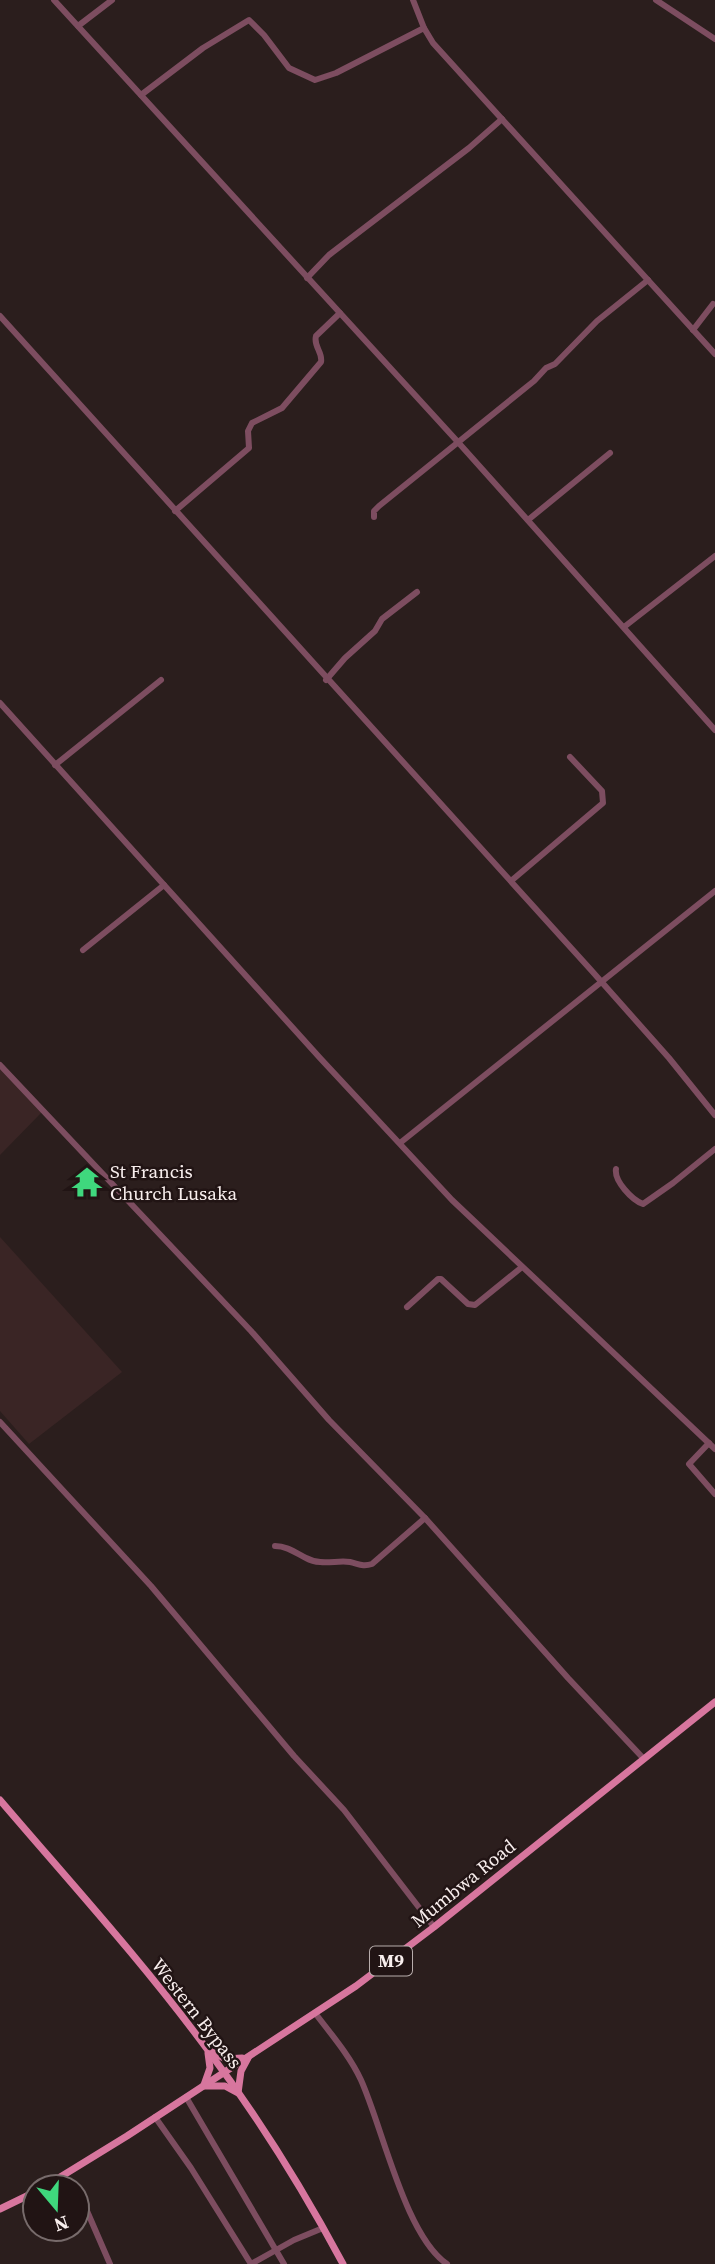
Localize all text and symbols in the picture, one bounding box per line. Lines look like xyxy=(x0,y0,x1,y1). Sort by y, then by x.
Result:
place label: St Francis Church Lusaka xyxy=(110,1158,237,1206)
temple icon: St Francis Church Lusaka xyxy=(70,1165,104,1199)
street label: Mumbwa Road xyxy=(405,1833,521,1933)
road number: M9 xyxy=(370,1947,412,1976)
street label: Western Bypass xyxy=(146,1952,248,2074)
north arrow xyxy=(21,2173,91,2243)
text: N xyxy=(51,2210,72,2239)

